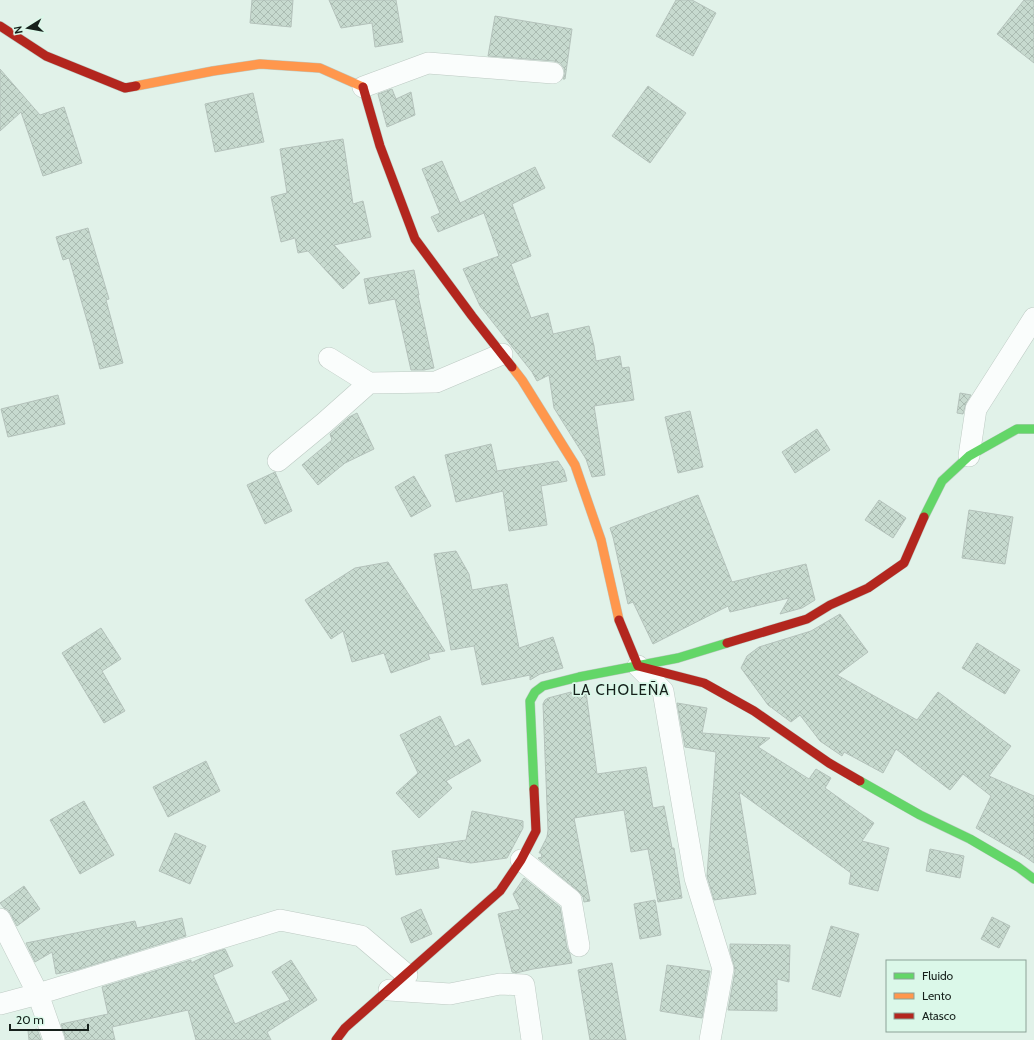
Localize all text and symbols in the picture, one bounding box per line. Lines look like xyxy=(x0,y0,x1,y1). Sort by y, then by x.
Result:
north arrow xyxy=(8,8,48,48)
text: N xyxy=(11,25,26,35)
district label: LA CHOLEÑA xyxy=(572,681,670,699)
legend xyxy=(886,960,1026,1032)
text: Fluido xyxy=(922,968,954,983)
text: Lento xyxy=(922,988,952,1003)
scale bar xyxy=(10,1006,88,1032)
text: Atasco xyxy=(922,1008,956,1023)
text: 20 m xyxy=(16,1012,44,1027)

